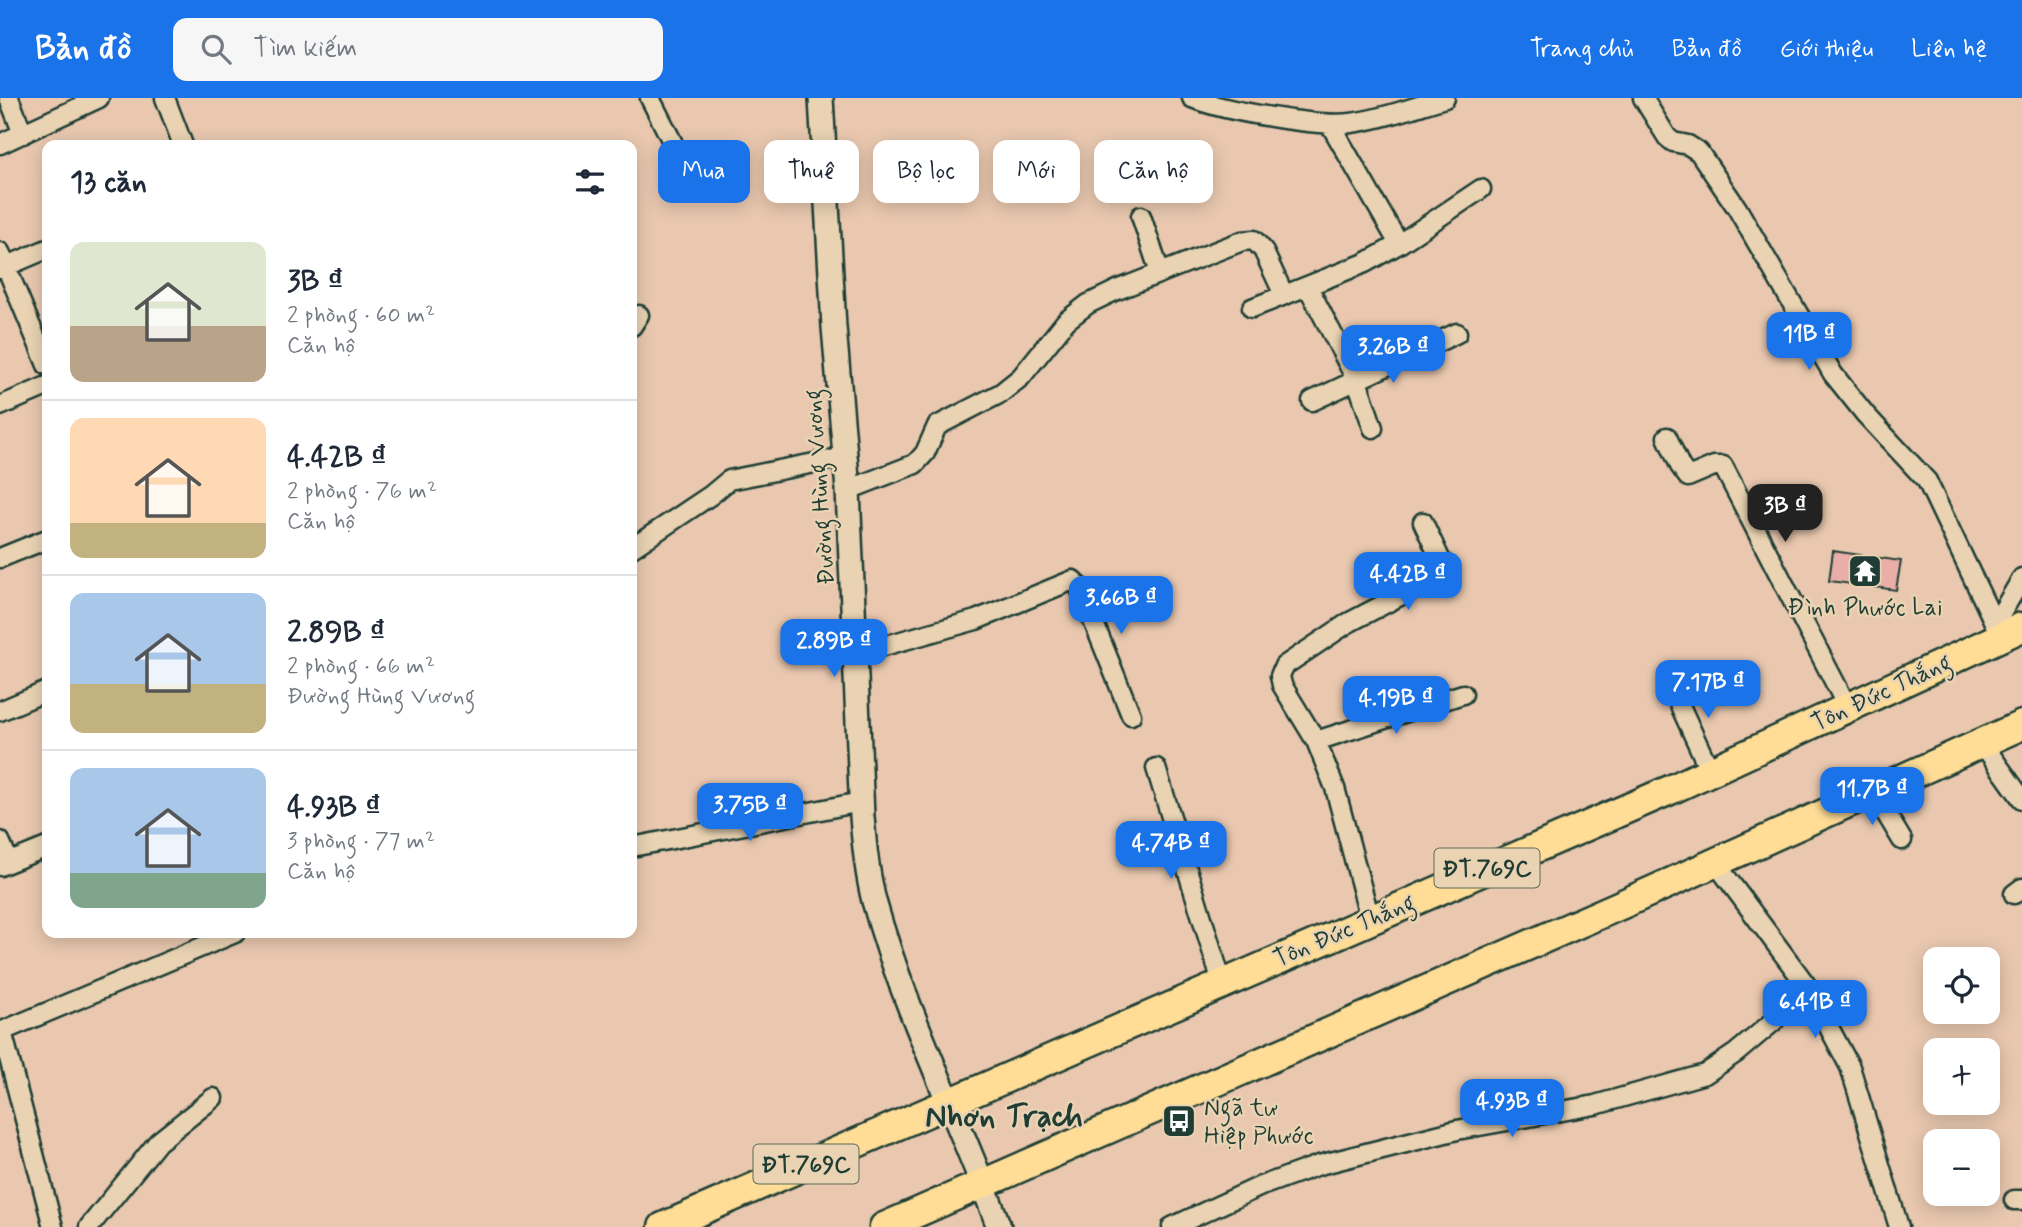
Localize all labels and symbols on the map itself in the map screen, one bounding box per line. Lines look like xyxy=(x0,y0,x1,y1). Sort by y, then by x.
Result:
pin: 11B ₫ xyxy=(1760,313,1858,372)
pin: 3.26B ₫ xyxy=(1328,326,1458,385)
street label: Đường Hùng Vương xyxy=(798,388,846,586)
pin: 3B ₫ xyxy=(1744,484,1826,544)
pin: 4.42B ₫ xyxy=(1343,552,1473,612)
temple icon: Đình Phước Lai xyxy=(1846,552,1884,590)
pin: 3.66B ₫ xyxy=(1056,576,1186,636)
place label: Đình Phước Lai xyxy=(1787,593,1943,624)
pin: 2.89B ₫ xyxy=(769,620,899,679)
street label: Tôn Đức Thắng xyxy=(1807,647,1958,742)
pin: 7.17B ₫ xyxy=(1643,660,1773,720)
pin: 4.19B ₫ xyxy=(1331,676,1461,736)
pin: 11.7B ₫ xyxy=(1807,768,1937,827)
pin: 3.75B ₫ xyxy=(685,784,815,843)
pin: 4.74B ₫ xyxy=(1106,822,1236,881)
road number: ĐT.769C xyxy=(1434,848,1540,888)
street label: Tôn Đức Thắng xyxy=(1269,888,1421,978)
pin: 6.41B ₫ xyxy=(1750,981,1880,1040)
pin: 4.93B ₫ xyxy=(1447,1080,1577,1139)
place label: Ngã tư Hiệp Phước xyxy=(1204,1093,1314,1152)
district label: Nhơn Trạch xyxy=(925,1096,1083,1138)
bus stop icon: Ngã tư Hiệp Phước xyxy=(1160,1102,1198,1140)
road number: ĐT.769C xyxy=(754,1144,858,1184)

